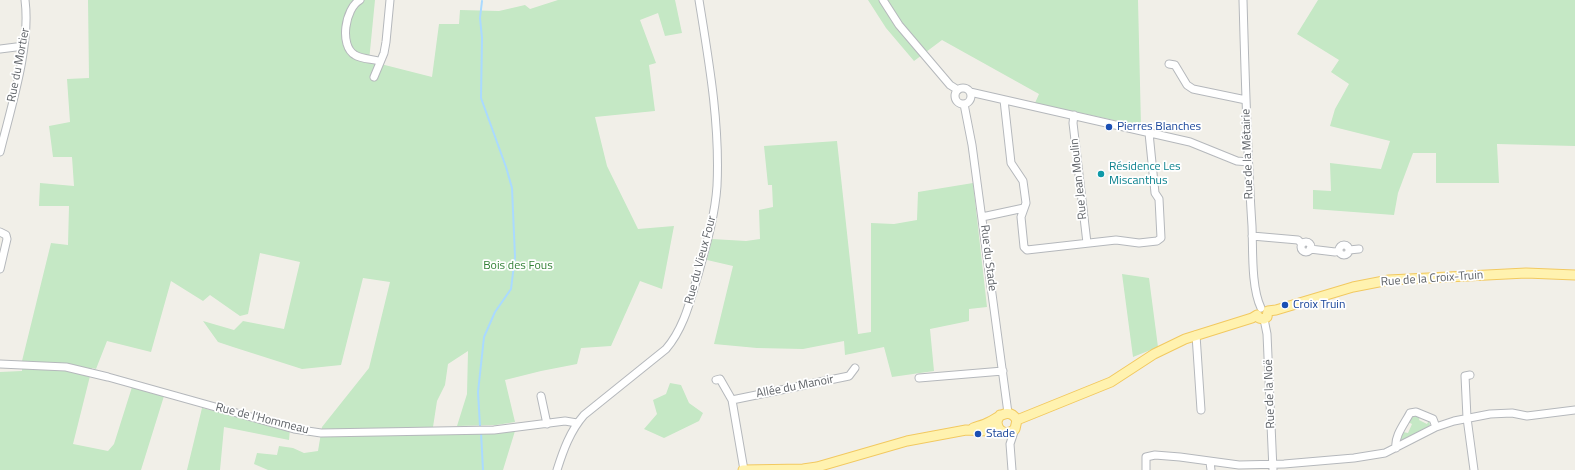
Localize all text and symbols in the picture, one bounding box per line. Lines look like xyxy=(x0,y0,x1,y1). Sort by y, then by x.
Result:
street label: Rue du Mortier xyxy=(5,27,33,103)
street label: Rue de la Métairie xyxy=(1239,108,1257,200)
place label: Pierres Blanches xyxy=(1117,120,1201,134)
marker: Pierres Blanches xyxy=(1104,122,1114,132)
street label: Rue Jean Moulin xyxy=(1068,138,1090,220)
place label: Résidence Les Miscanthus xyxy=(1109,160,1181,188)
marker: Résidence Les Miscanthus xyxy=(1096,169,1106,179)
street label: Rue du Vieux Four xyxy=(682,214,720,306)
street label: Rue du Stade xyxy=(977,224,999,292)
park label: Bois des Fous xyxy=(483,259,553,273)
street label: Rue de la Croix-Truin xyxy=(1380,268,1484,290)
place label: Croix Truin xyxy=(1293,298,1345,312)
marker: Croix Truin xyxy=(1280,300,1290,310)
street label: Rue de la Noë xyxy=(1262,359,1278,429)
street label: Allée du Manoir xyxy=(755,372,835,402)
street label: Rue de l'Hommeau xyxy=(214,400,310,438)
place label: Stade xyxy=(986,427,1015,441)
marker: Stade xyxy=(973,429,983,439)

